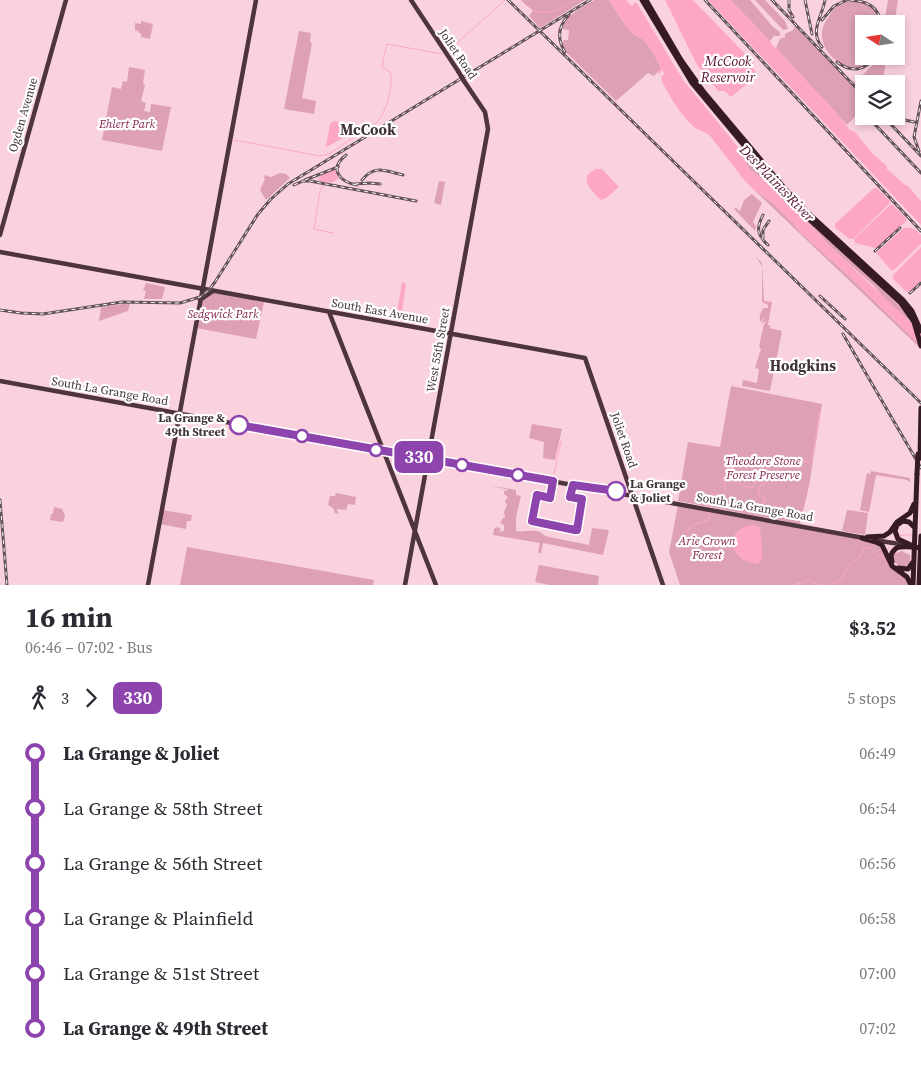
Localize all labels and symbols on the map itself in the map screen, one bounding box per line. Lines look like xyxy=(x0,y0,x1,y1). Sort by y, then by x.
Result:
north arrow xyxy=(855,15,905,65)
street label: Joliet Road xyxy=(435,25,481,83)
water label: McCook Reservoir xyxy=(700,51,756,87)
street label: Ogden Avenue xyxy=(5,76,41,154)
park label: Ehlert Park xyxy=(98,116,155,132)
district label: McCook xyxy=(340,119,396,140)
water label: Des Plaines River xyxy=(734,139,819,226)
street label: South East Avenue xyxy=(330,295,430,327)
park label: Sedgwick Park xyxy=(187,306,259,322)
street label: West 55th Street xyxy=(423,306,453,394)
district label: Hodgkins xyxy=(770,355,836,376)
street label: South La Grange Road xyxy=(50,373,170,409)
street label: Joliet Road xyxy=(607,409,641,470)
place label: La Grange & 49th Street xyxy=(158,410,226,440)
marker: La Grange & 49th Street xyxy=(229,415,249,435)
unlabelled marker xyxy=(295,429,309,443)
line badge: 330 xyxy=(390,441,448,473)
unlabelled marker xyxy=(369,443,383,457)
park label: Theodore Stone Forest Preserve xyxy=(725,453,801,483)
unlabelled marker xyxy=(455,458,469,472)
unlabelled marker xyxy=(511,468,525,482)
place label: La Grange & Joliet xyxy=(630,476,686,506)
marker: La Grange & Joliet xyxy=(606,481,626,501)
street label: South La Grange Road xyxy=(695,489,815,525)
park label: Arie Crown Forest xyxy=(678,533,736,563)

